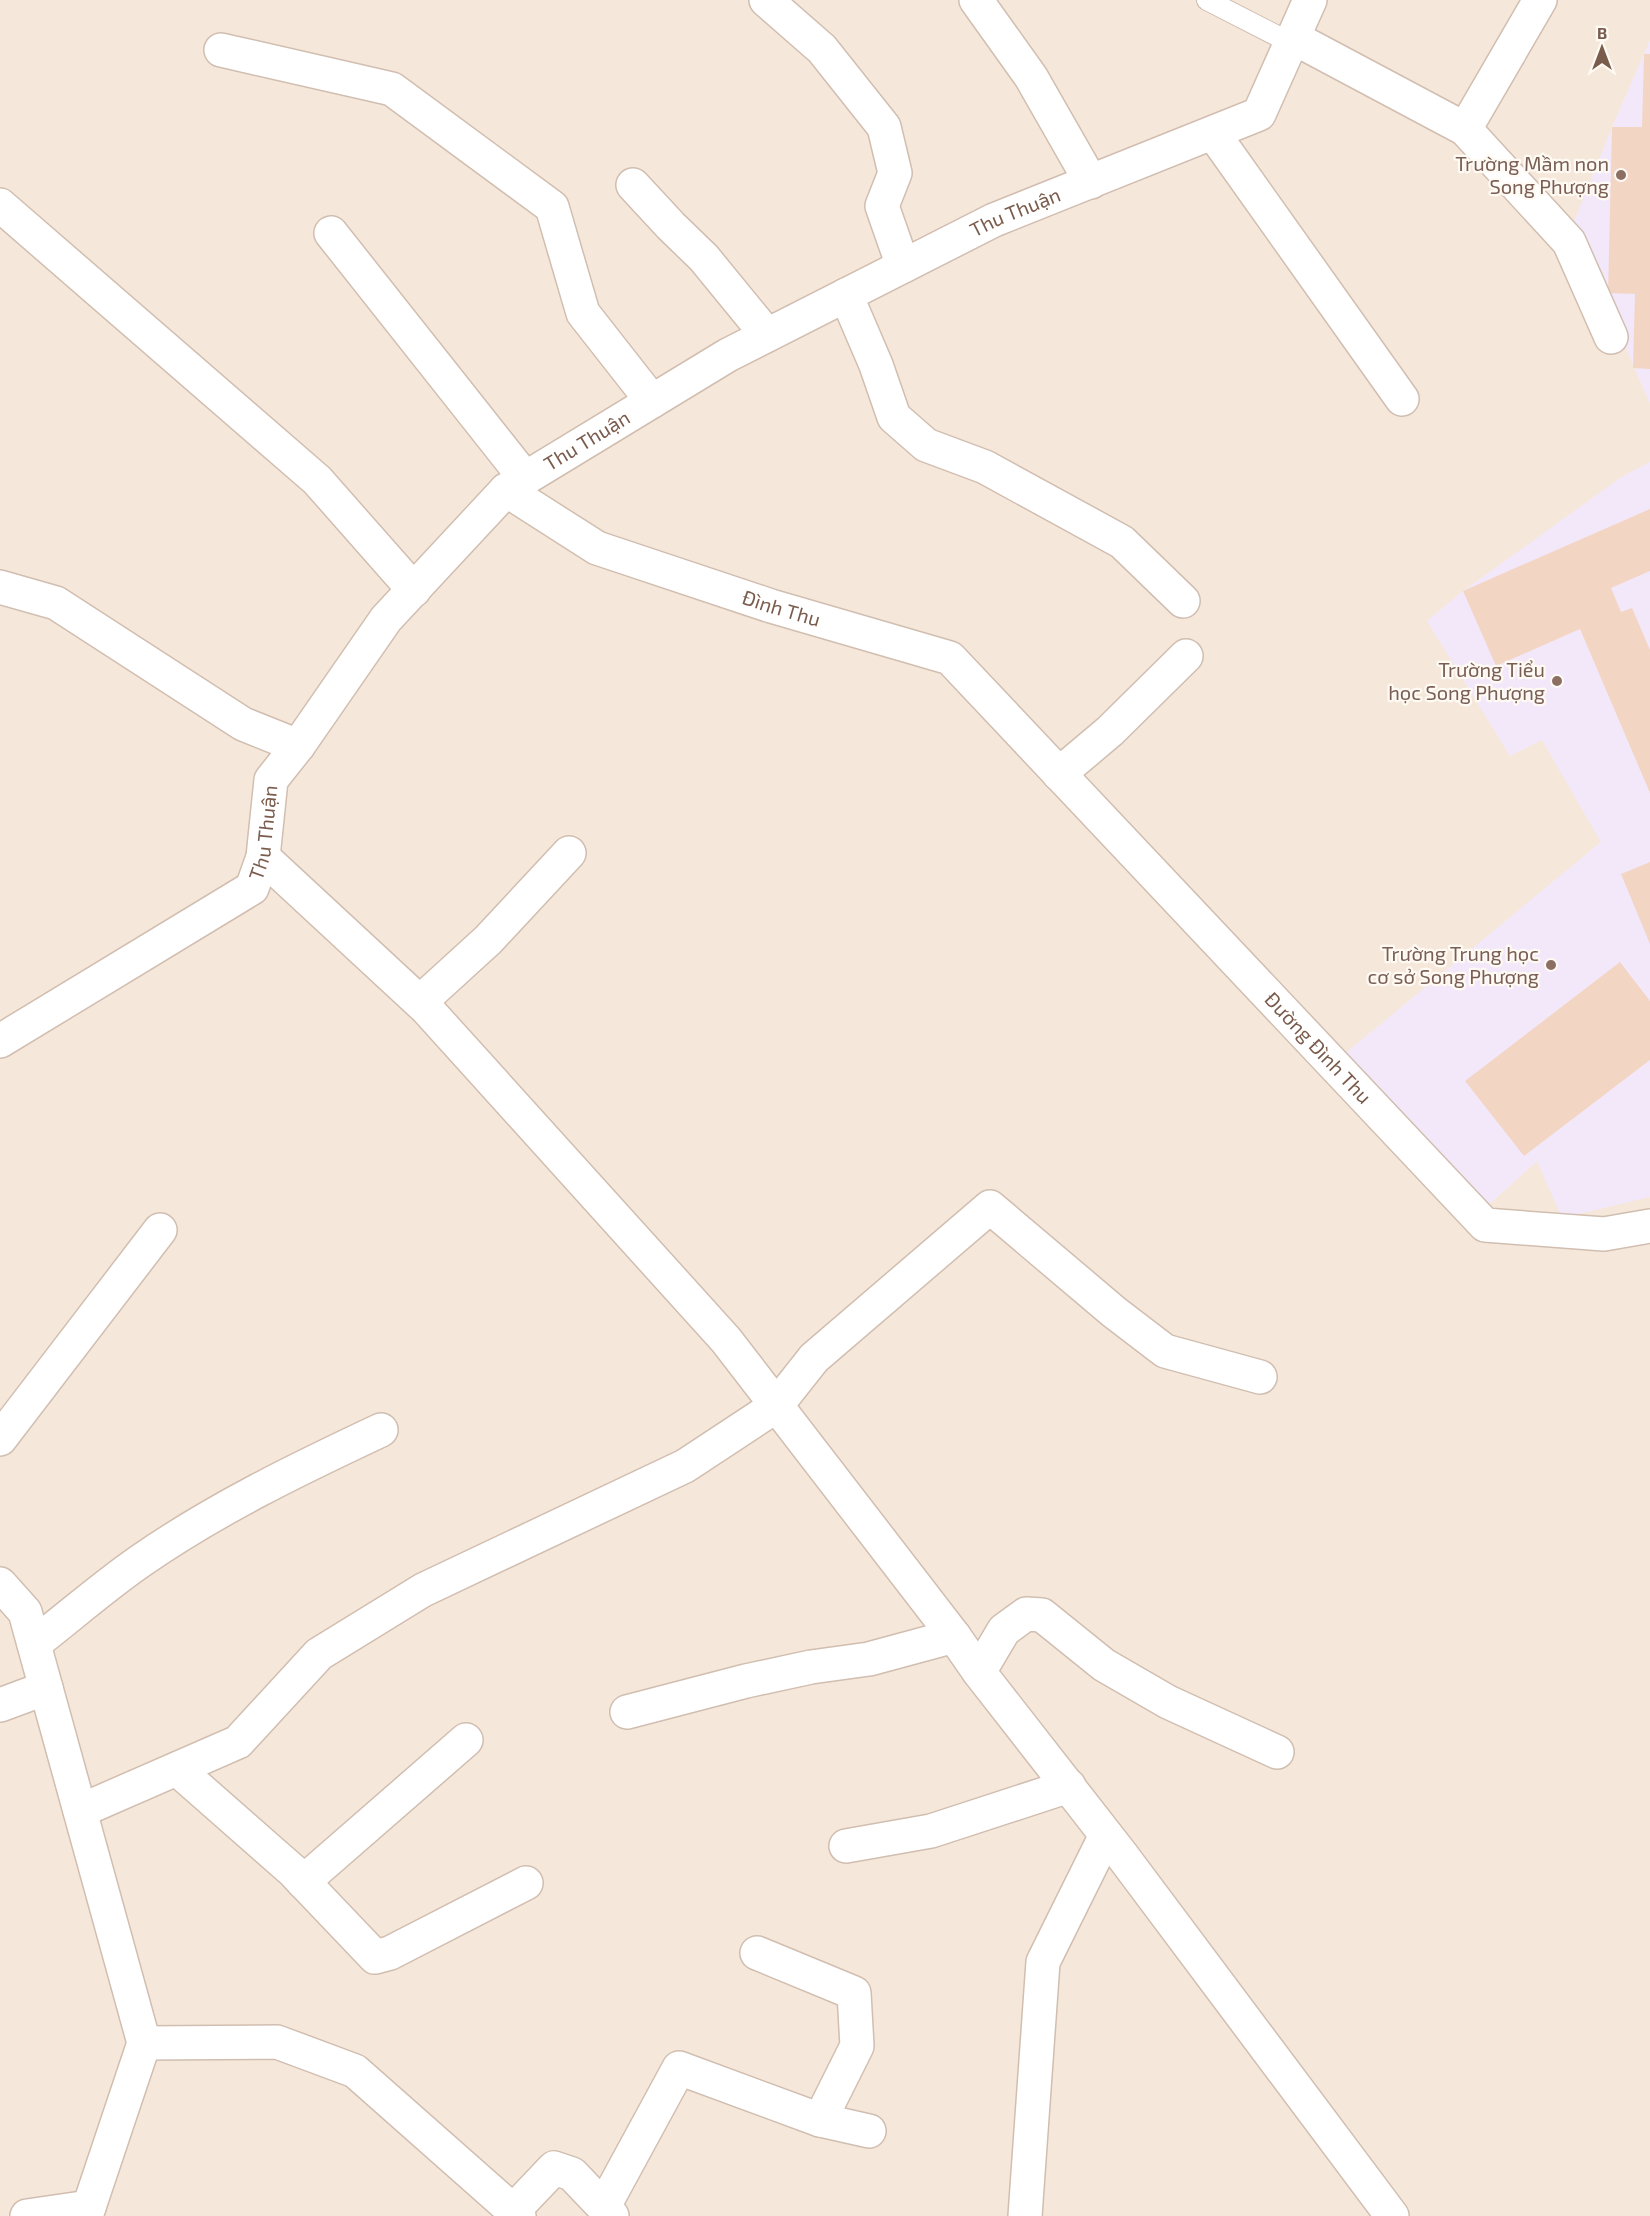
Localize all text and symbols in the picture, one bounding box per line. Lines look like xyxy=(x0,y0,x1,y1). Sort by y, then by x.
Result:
north arrow xyxy=(1572,18,1632,78)
text: B xyxy=(1597,23,1607,42)
place label: Trường Mầm non Song Phượng xyxy=(1455,151,1609,198)
marker: Trường Mầm non Song Phượng xyxy=(1614,168,1628,182)
street label: Thu Thuận xyxy=(966,182,1064,241)
street label: Thu Thuận xyxy=(539,405,634,475)
street label: Đình Thu xyxy=(740,584,823,631)
place label: Trường Tiểu học Song Phượng xyxy=(1388,657,1545,704)
marker: Trường Tiểu học Song Phượng xyxy=(1550,674,1564,688)
street label: Thu Thuận xyxy=(243,784,281,883)
place label: Trường Trung học cơ sở Song Phượng xyxy=(1368,941,1539,988)
marker: Trường Trung học cơ sở Song Phượng xyxy=(1544,958,1558,972)
street label: Đường Đình Thu xyxy=(1260,987,1377,1108)

